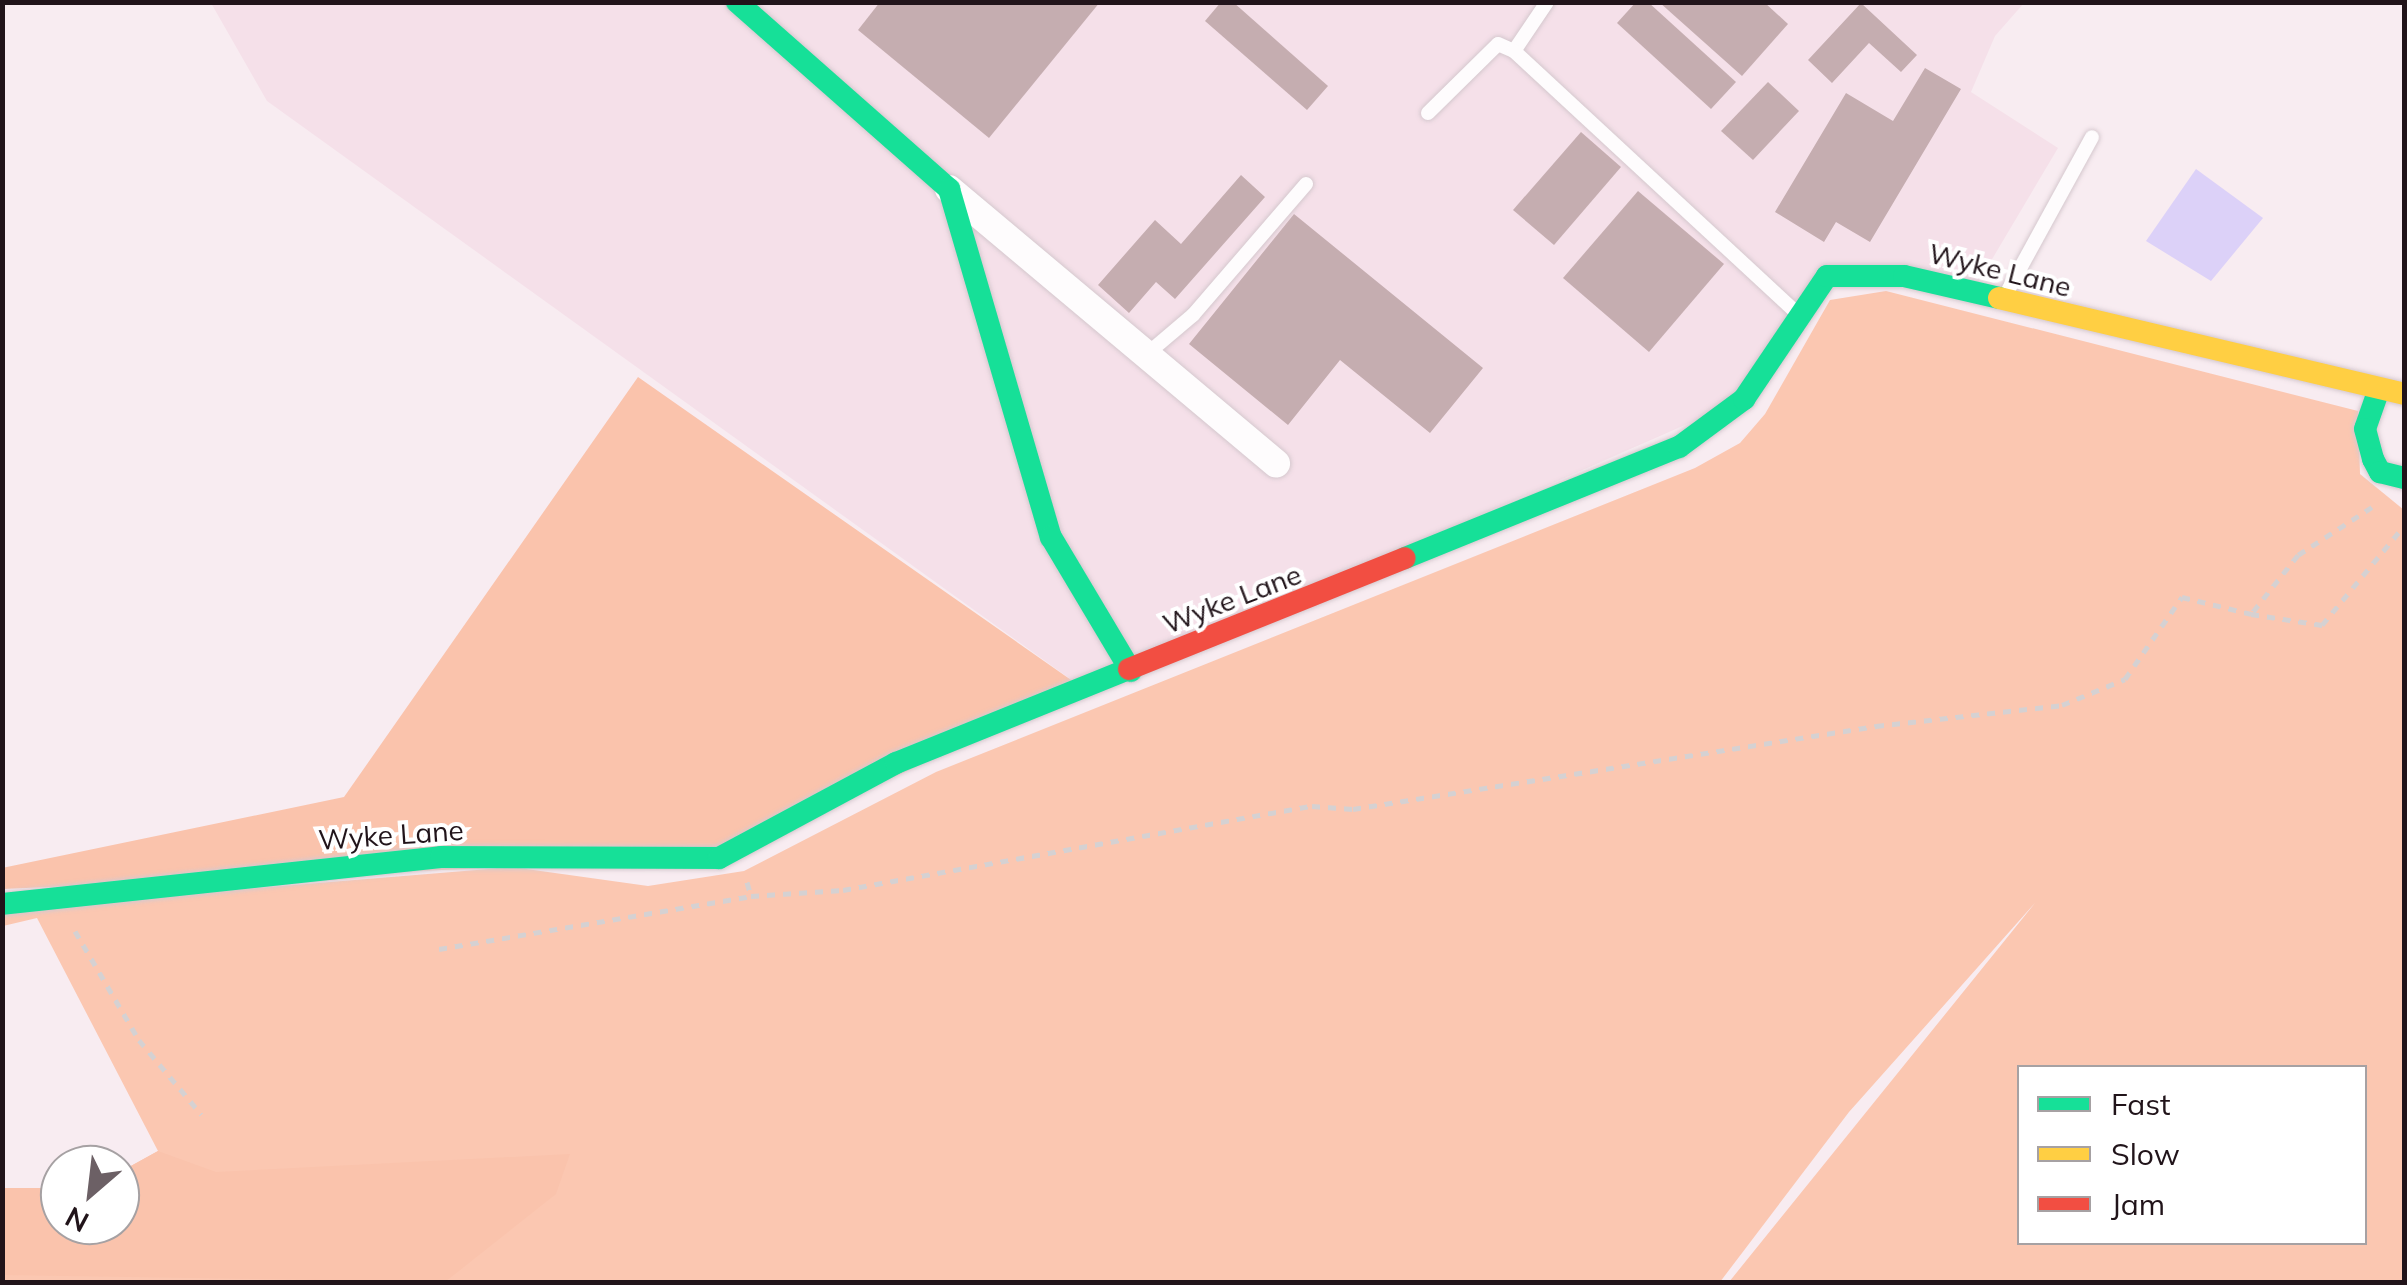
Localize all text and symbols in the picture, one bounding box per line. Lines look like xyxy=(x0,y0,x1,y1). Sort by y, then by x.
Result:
street label: Wyke Lane xyxy=(1925,236,2075,304)
street label: Wyke Lane xyxy=(1158,557,1306,641)
street label: Wyke Lane xyxy=(317,813,465,857)
legend xyxy=(2017,1065,2367,1245)
text: Fast xyxy=(2111,1085,2171,1123)
text: Slow xyxy=(2111,1135,2180,1173)
north arrow xyxy=(40,1145,140,1245)
text: Jam xyxy=(2111,1185,2165,1223)
text: N xyxy=(59,1200,94,1241)

